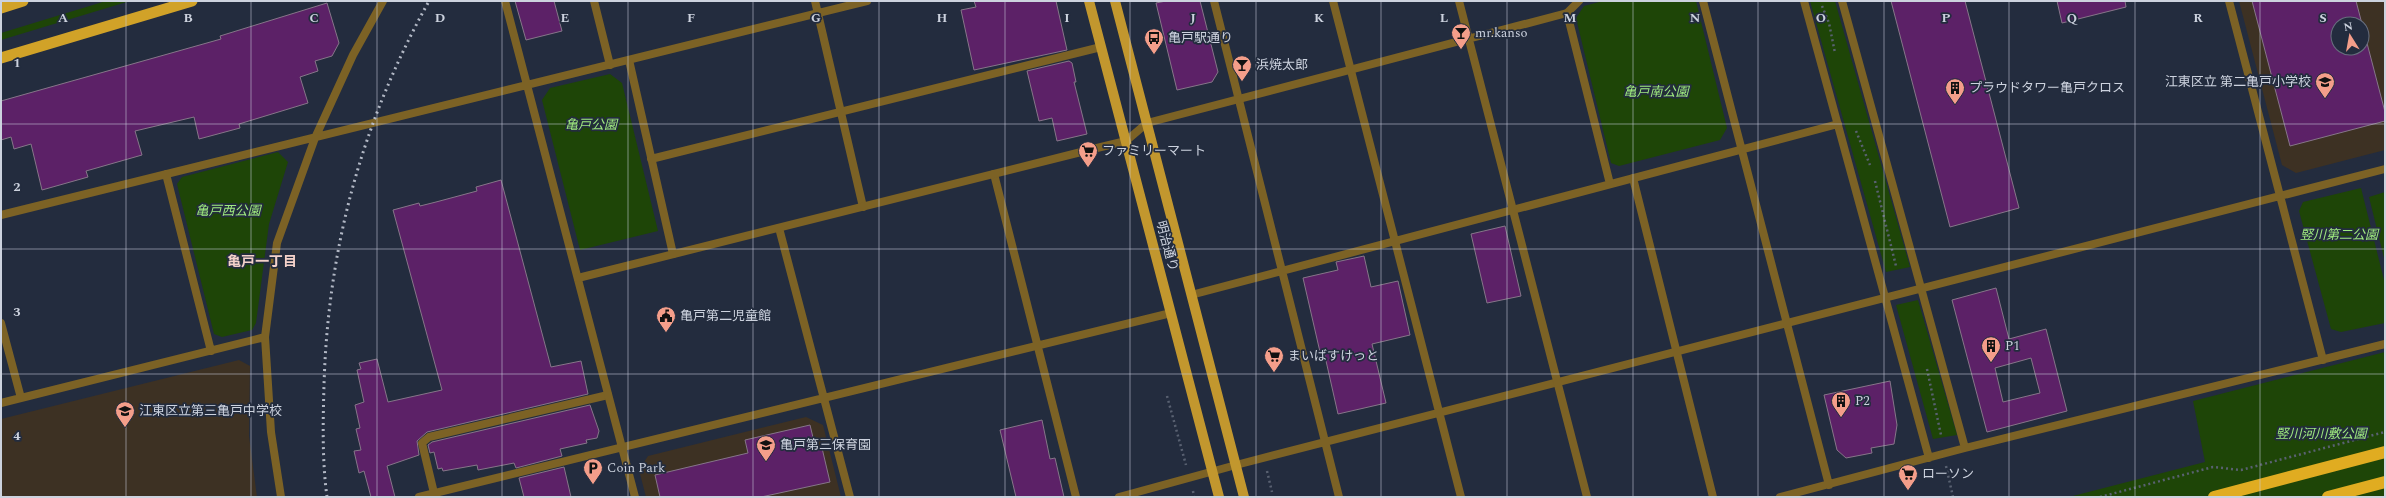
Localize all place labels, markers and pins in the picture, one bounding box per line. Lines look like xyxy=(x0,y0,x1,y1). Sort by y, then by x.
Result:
bar icon: mr.kanso xyxy=(1450,22,1472,50)
place label: mr.kanso xyxy=(1475,23,1528,43)
bus stop icon: 亀戸駅通り xyxy=(1143,27,1165,55)
place label: 亀戸駅通り xyxy=(1168,28,1233,48)
bar icon: 浜焼太郎 xyxy=(1231,54,1253,82)
place label: 浜焼太郎 xyxy=(1256,55,1308,75)
school or university icon: 江東区立 第二亀戸小学校 xyxy=(2314,71,2336,99)
place label: 江東区立 第二亀戸小学校 xyxy=(2165,72,2311,92)
building icon: プラウドタワー亀戸クロス xyxy=(1944,77,1966,105)
place label: プラウドタワー亀戸クロス xyxy=(1969,78,2125,98)
supermarket icon: ファミリーマート xyxy=(1077,140,1099,168)
place label: ファミリーマート xyxy=(1102,141,1206,161)
public building icon: 亀戸第二児童館 xyxy=(655,305,677,333)
place label: 亀戸第二児童館 xyxy=(680,306,771,326)
building icon: P1 xyxy=(1980,335,2002,363)
place label: P1 xyxy=(2005,336,2020,356)
supermarket icon: まいばすけっと xyxy=(1263,345,1285,373)
place label: まいばすけっと xyxy=(1288,346,1379,366)
building icon: P2 xyxy=(1830,390,1852,418)
place label: P2 xyxy=(1855,391,1870,411)
school or university icon: 江東区立第三亀戸中学校 xyxy=(114,400,136,428)
place label: 江東区立第三亀戸中学校 xyxy=(139,401,282,421)
school or university icon: 亀戸第三保育園 xyxy=(755,434,777,462)
place label: 亀戸第三保育園 xyxy=(780,435,871,455)
parking icon: Coin Park xyxy=(582,457,604,485)
place label: Coin Park xyxy=(607,458,665,478)
supermarket icon: ローソン xyxy=(1897,463,1919,491)
place label: ローソン xyxy=(1922,464,1974,484)

